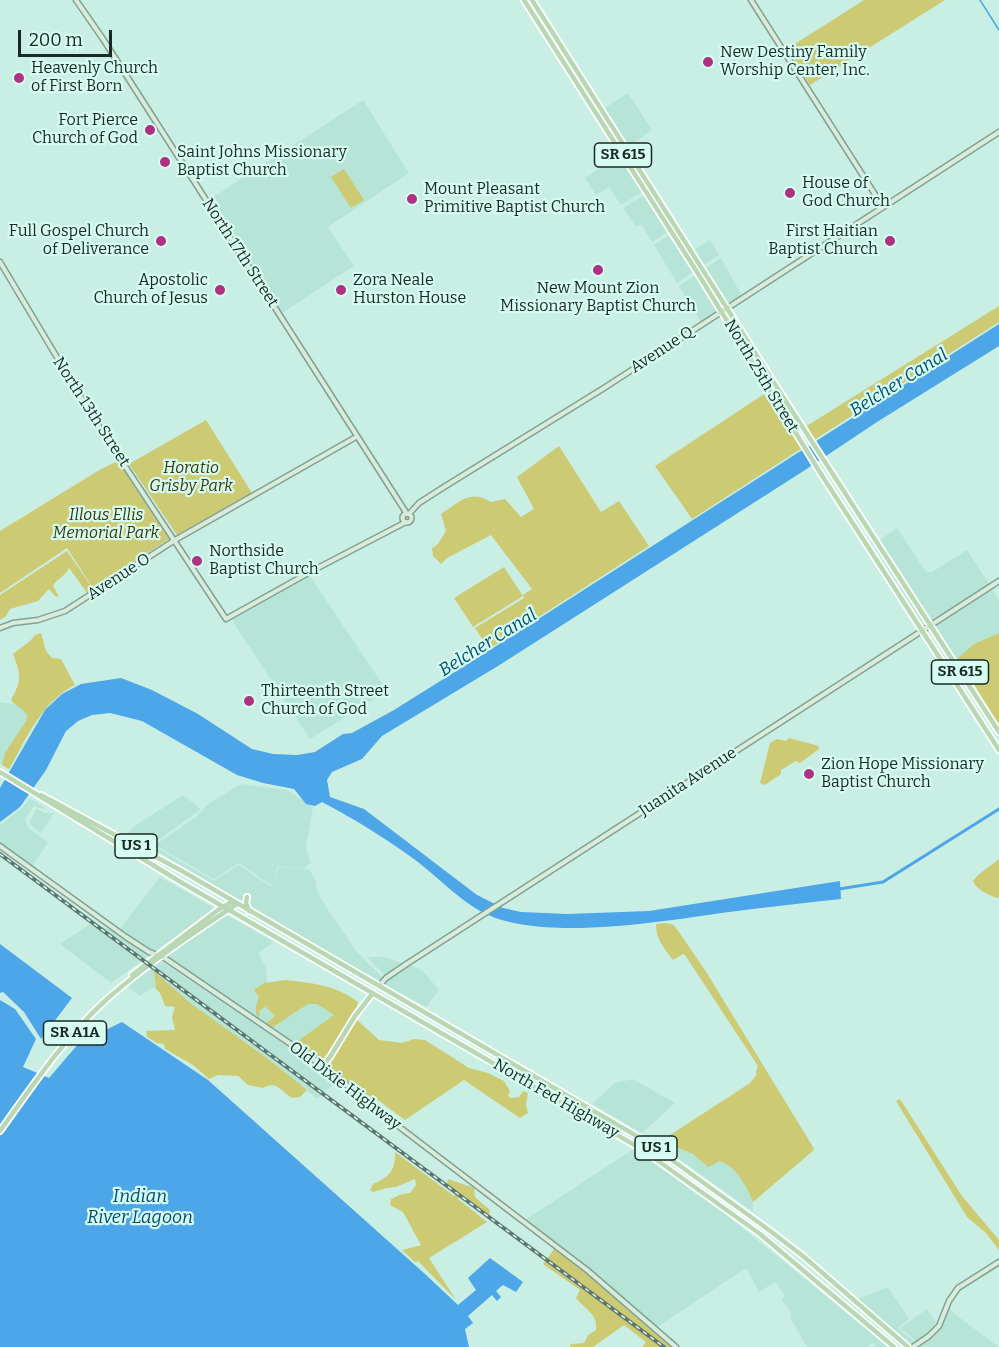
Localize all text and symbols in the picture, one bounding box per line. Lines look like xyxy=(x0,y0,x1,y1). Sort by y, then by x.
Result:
scale bar xyxy=(21,18,116,56)
text: 200 m xyxy=(29,29,83,51)
place label: New Destiny Family Worship Center, Inc. xyxy=(720,43,870,81)
marker: New Destiny Family Worship Center, Inc. xyxy=(701,55,715,69)
place label: Heavenly Church of First Born xyxy=(31,59,158,97)
marker: Heavenly Church of First Born xyxy=(12,71,26,85)
place label: Fort Pierce Church of God xyxy=(32,111,138,149)
marker: Fort Pierce Church of God xyxy=(143,123,157,137)
place label: Saint Johns Missionary Baptist Church xyxy=(177,143,347,181)
road number: SR 615 xyxy=(594,143,652,167)
marker: Saint Johns Missionary Baptist Church xyxy=(158,155,172,169)
place label: House of God Church xyxy=(802,174,890,212)
place label: Mount Pleasant Primitive Baptist Church xyxy=(424,180,605,218)
marker: House of God Church xyxy=(783,186,797,200)
marker: Mount Pleasant Primitive Baptist Church xyxy=(405,192,419,206)
street label: North 17th Street xyxy=(198,195,282,311)
place label: Full Gospel Church of Deliverance xyxy=(9,222,149,260)
place label: First Haitian Baptist Church xyxy=(768,222,878,260)
marker: Full Gospel Church of Deliverance xyxy=(154,234,168,248)
marker: First Haitian Baptist Church xyxy=(883,234,897,248)
marker: New Mount Zion Missionary Baptist Church xyxy=(591,263,605,277)
place label: Apostolic Church of Jesus xyxy=(93,271,208,309)
place label: Zora Neale Hurston House xyxy=(353,271,466,309)
place label: New Mount Zion Missionary Baptist Church xyxy=(500,279,696,317)
marker: Apostolic Church of Jesus xyxy=(213,283,227,297)
marker: Zora Neale Hurston House xyxy=(334,283,348,297)
street label: North 25th Street xyxy=(720,316,802,436)
street label: Avenue Q xyxy=(627,322,697,378)
water label: Belcher Canal xyxy=(846,344,952,422)
street label: North 13th Street xyxy=(48,354,134,470)
park label: Horatio Grisby Park xyxy=(149,459,233,497)
park label: Illous Ellis Memorial Park xyxy=(53,506,159,544)
place label: Northside Baptist Church xyxy=(209,542,319,580)
street label: Avenue O xyxy=(84,550,154,604)
marker: Northside Baptist Church xyxy=(190,554,204,568)
water label: Belcher Canal xyxy=(435,604,541,682)
road number: SR 615 xyxy=(932,660,988,684)
place label: Thirteenth Street Church of God xyxy=(261,682,389,720)
marker: Thirteenth Street Church of God xyxy=(242,694,256,708)
street label: Juanita Avenue xyxy=(636,743,740,821)
place label: Zion Hope Missionary Baptist Church xyxy=(821,755,984,793)
marker: Zion Hope Missionary Baptist Church xyxy=(802,767,816,781)
road number: US 1 xyxy=(115,834,157,858)
road number: SR A1A xyxy=(44,1021,106,1045)
street label: Old Dixie Highway xyxy=(285,1038,405,1134)
street label: North Fed Highway xyxy=(490,1055,622,1143)
road number: US 1 xyxy=(635,1136,677,1160)
water label: Indian River Lagoon xyxy=(87,1186,193,1228)

